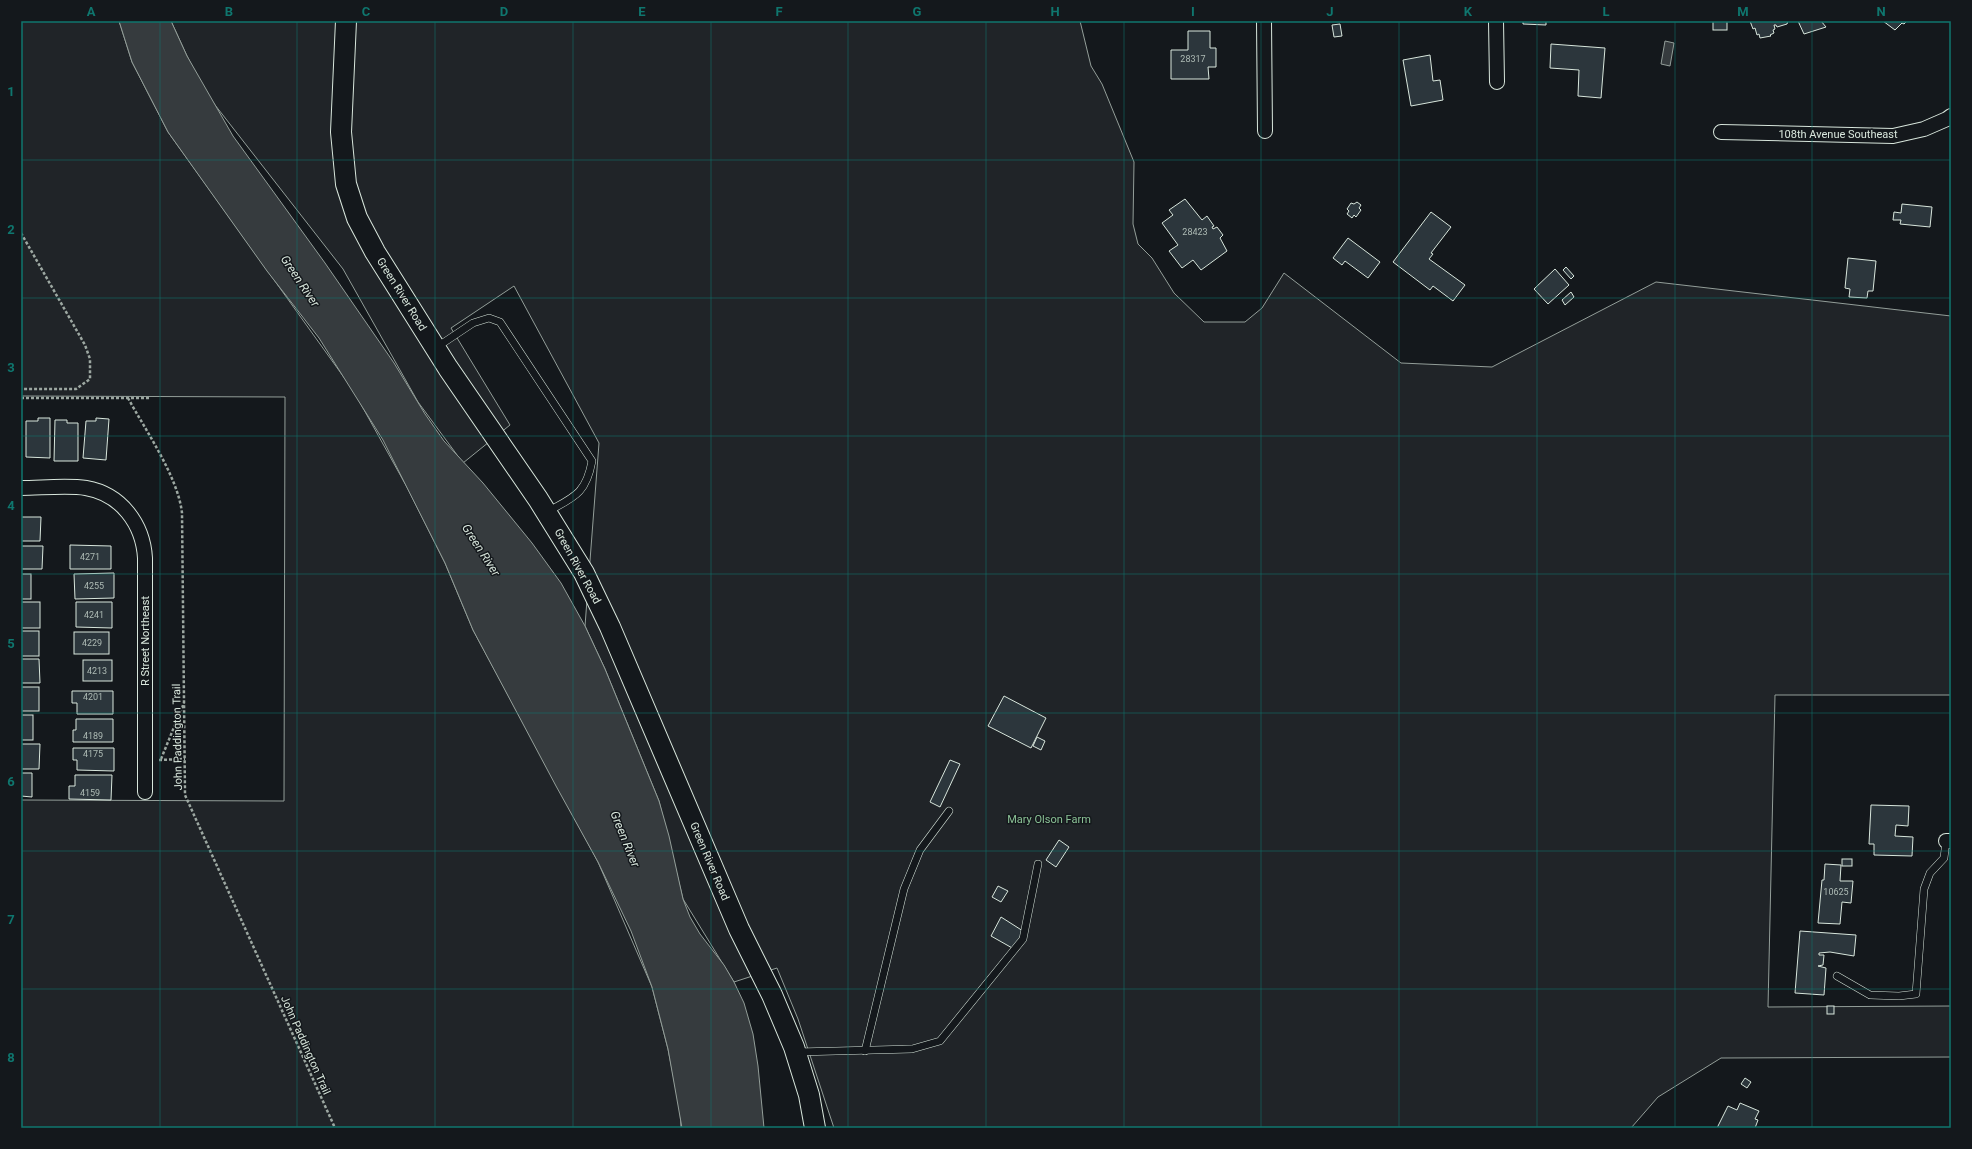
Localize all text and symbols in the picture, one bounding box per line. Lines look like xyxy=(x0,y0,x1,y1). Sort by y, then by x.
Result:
text: A xyxy=(87,4,96,19)
text: B xyxy=(225,4,233,19)
text: C xyxy=(362,4,371,19)
text: D xyxy=(500,4,508,19)
text: E xyxy=(638,4,646,19)
text: F xyxy=(775,4,783,19)
text: G xyxy=(913,4,922,19)
text: H xyxy=(1050,4,1060,19)
text: I xyxy=(1191,4,1195,19)
text: J xyxy=(1326,4,1334,19)
text: K xyxy=(1464,4,1473,19)
text: L xyxy=(1602,4,1610,19)
text: M xyxy=(1737,4,1749,19)
text: N xyxy=(1876,4,1886,19)
house number: 28317 xyxy=(1180,54,1206,64)
text: 1 xyxy=(7,84,15,99)
street label: 108th Avenue Southeast xyxy=(1778,128,1898,141)
text: 2 xyxy=(7,222,15,237)
house number: 28423 xyxy=(1182,227,1208,237)
water label: Green River xyxy=(278,253,323,310)
street label: Green River Road xyxy=(374,255,429,333)
text: 3 xyxy=(7,360,15,375)
text: 4 xyxy=(7,498,15,513)
water label: Green River xyxy=(459,521,504,580)
street label: Green River Road xyxy=(552,526,604,606)
house number: 4271 xyxy=(80,552,100,562)
house number: 4255 xyxy=(84,581,104,591)
street label: R Street Northeast xyxy=(139,596,152,686)
house number: 4241 xyxy=(84,610,104,620)
text: 5 xyxy=(7,636,15,651)
house number: 4229 xyxy=(82,638,102,648)
house number: 4213 xyxy=(87,666,107,676)
street label: John Paddington Trail xyxy=(170,684,185,790)
house number: 4201 xyxy=(83,692,103,702)
house number: 4189 xyxy=(83,731,103,741)
house number: 4175 xyxy=(83,749,103,759)
text: 6 xyxy=(7,774,15,789)
house number: 4159 xyxy=(80,788,100,798)
water label: Green River xyxy=(607,809,643,870)
park label: Mary Olson Farm xyxy=(1007,813,1091,826)
street label: Green River Road xyxy=(687,820,732,902)
house number: 10625 xyxy=(1823,887,1849,897)
text: 7 xyxy=(7,912,15,927)
street label: John Paddington Trail xyxy=(278,994,333,1097)
text: 8 xyxy=(7,1050,15,1065)

